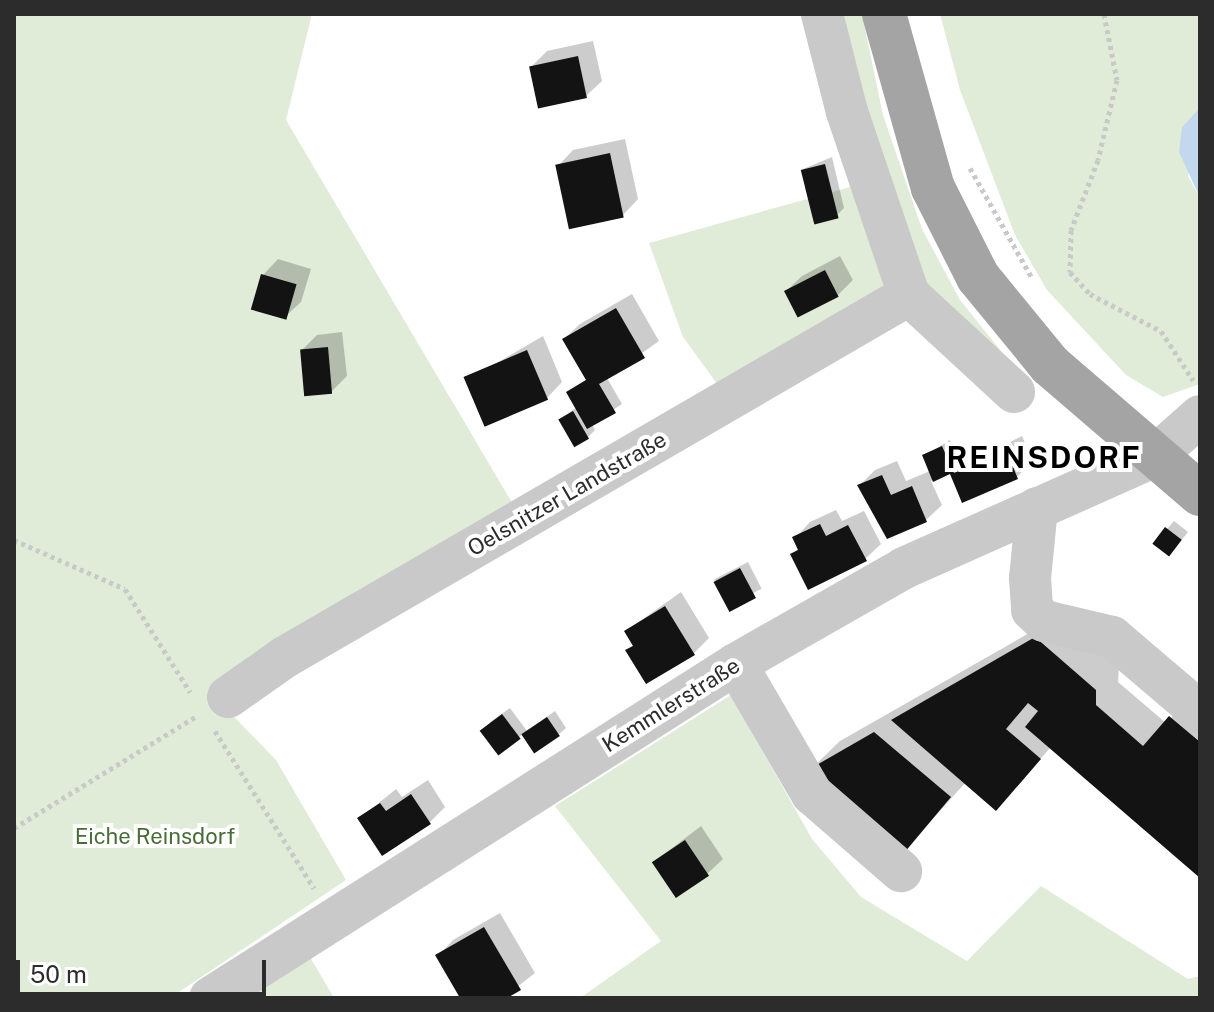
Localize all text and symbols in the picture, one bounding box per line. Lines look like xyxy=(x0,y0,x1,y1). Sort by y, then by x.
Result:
street label: Oelsnitzer Landstraße xyxy=(463,426,671,562)
district label: REINSDORF xyxy=(946,439,1142,475)
street label: Kemmlerstraße xyxy=(597,652,745,758)
park label: Eiche Reinsdorf xyxy=(75,824,235,850)
scale bar xyxy=(20,944,270,994)
text: 50 m xyxy=(30,960,87,988)

